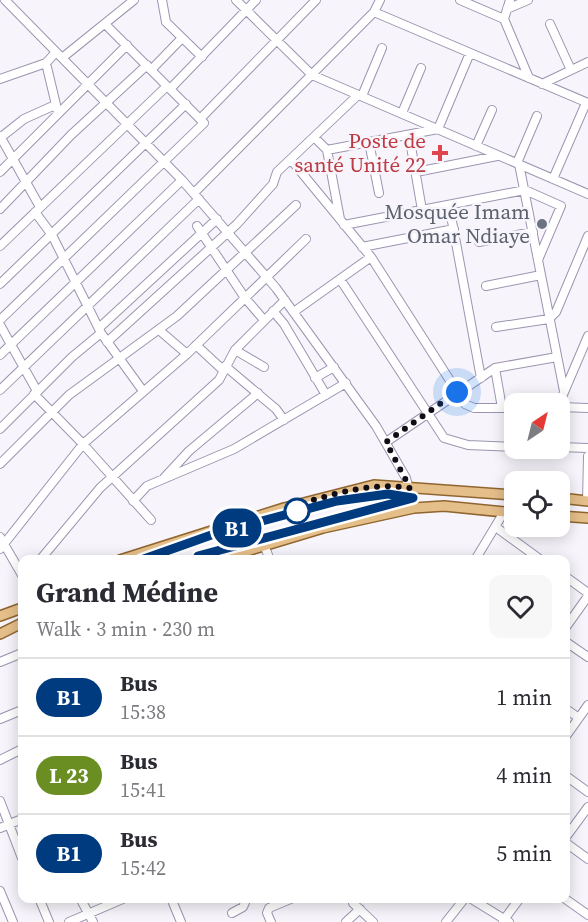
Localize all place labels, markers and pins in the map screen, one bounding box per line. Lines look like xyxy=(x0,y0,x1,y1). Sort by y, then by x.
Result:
place label: Poste de santé Unité 22 xyxy=(294,126,426,179)
marker: Poste de santé Unité 22 xyxy=(431,144,449,162)
place label: Mosquée Imam Omar Ndiaye xyxy=(385,197,530,250)
marker: Mosquée Imam Omar Ndiaye xyxy=(535,217,549,231)
unlabelled marker xyxy=(284,498,310,524)

